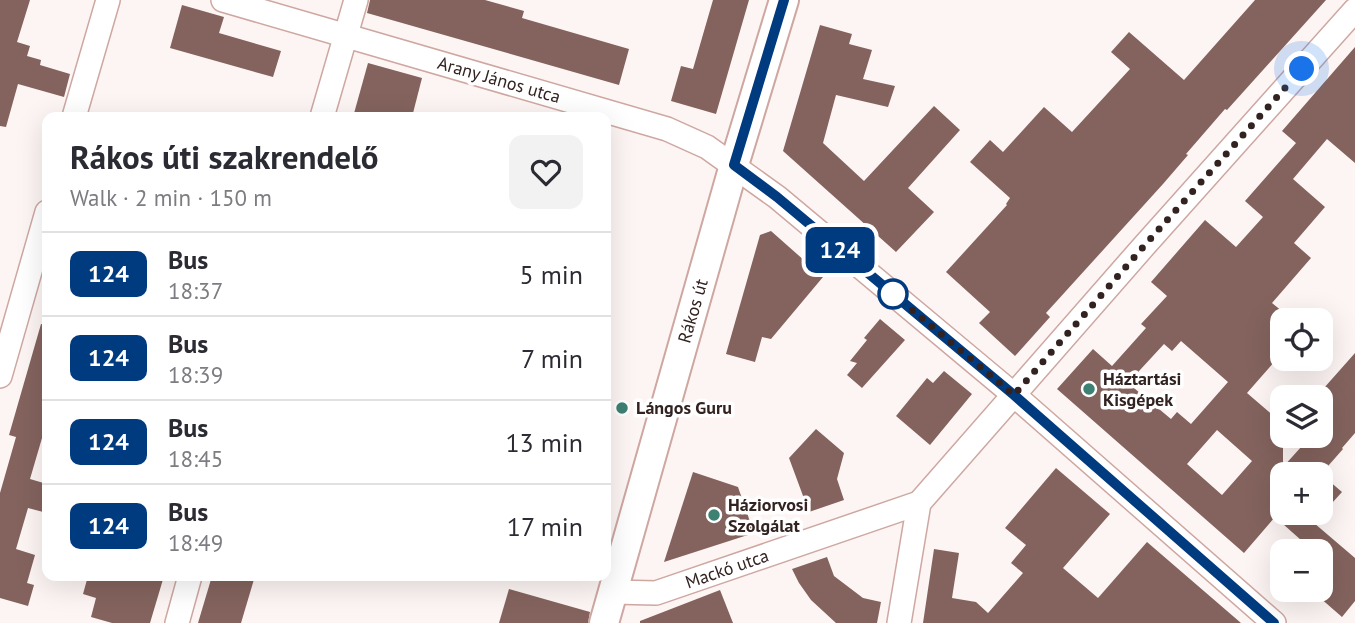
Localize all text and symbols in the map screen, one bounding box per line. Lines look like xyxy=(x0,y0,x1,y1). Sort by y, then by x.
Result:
street label: Arany János utca xyxy=(435,51,563,108)
your location xyxy=(1284,51,1319,86)
text: Rákos úti szakrendelő xyxy=(70,135,378,178)
button: heart xyxy=(509,135,583,209)
text: Walk · 2 min · 150 m xyxy=(70,183,272,212)
line badge: 124 xyxy=(800,227,880,273)
text: 124 xyxy=(820,234,860,265)
text: Bus xyxy=(168,243,208,276)
text: 124 xyxy=(88,258,129,289)
text: 5 min xyxy=(520,258,583,291)
text: 18:37 xyxy=(168,276,223,305)
street label: Rákos út xyxy=(672,276,713,346)
unlabelled marker xyxy=(878,279,908,309)
map controls xyxy=(1270,308,1333,602)
button: locate xyxy=(1270,308,1333,371)
text: Bus xyxy=(168,327,208,360)
text: 124 xyxy=(88,342,129,373)
text: 7 min xyxy=(521,342,583,375)
text: 18:39 xyxy=(168,360,223,389)
place label: Háztartási Kisgépek xyxy=(1103,367,1181,411)
marker: Háztartási Kisgépek xyxy=(1081,381,1097,397)
button: layers xyxy=(1270,385,1333,448)
place label: Lángos Guru xyxy=(636,396,732,419)
marker: Lángos Guru xyxy=(614,400,630,416)
text: Bus xyxy=(168,411,208,444)
text: 124 xyxy=(88,426,129,457)
text: 13 min xyxy=(505,426,583,459)
text: 18:45 xyxy=(168,444,223,473)
button: + xyxy=(1270,462,1333,525)
place label: Háziorvosi Szolgálat xyxy=(728,493,808,537)
text: Bus xyxy=(168,495,208,528)
marker: Háziorvosi Szolgálat xyxy=(706,507,722,523)
text: 124 xyxy=(88,510,129,541)
text: 17 min xyxy=(507,510,583,543)
text: 18:49 xyxy=(168,528,223,557)
button: − xyxy=(1270,539,1333,602)
street label: Mackó utca xyxy=(682,544,772,594)

